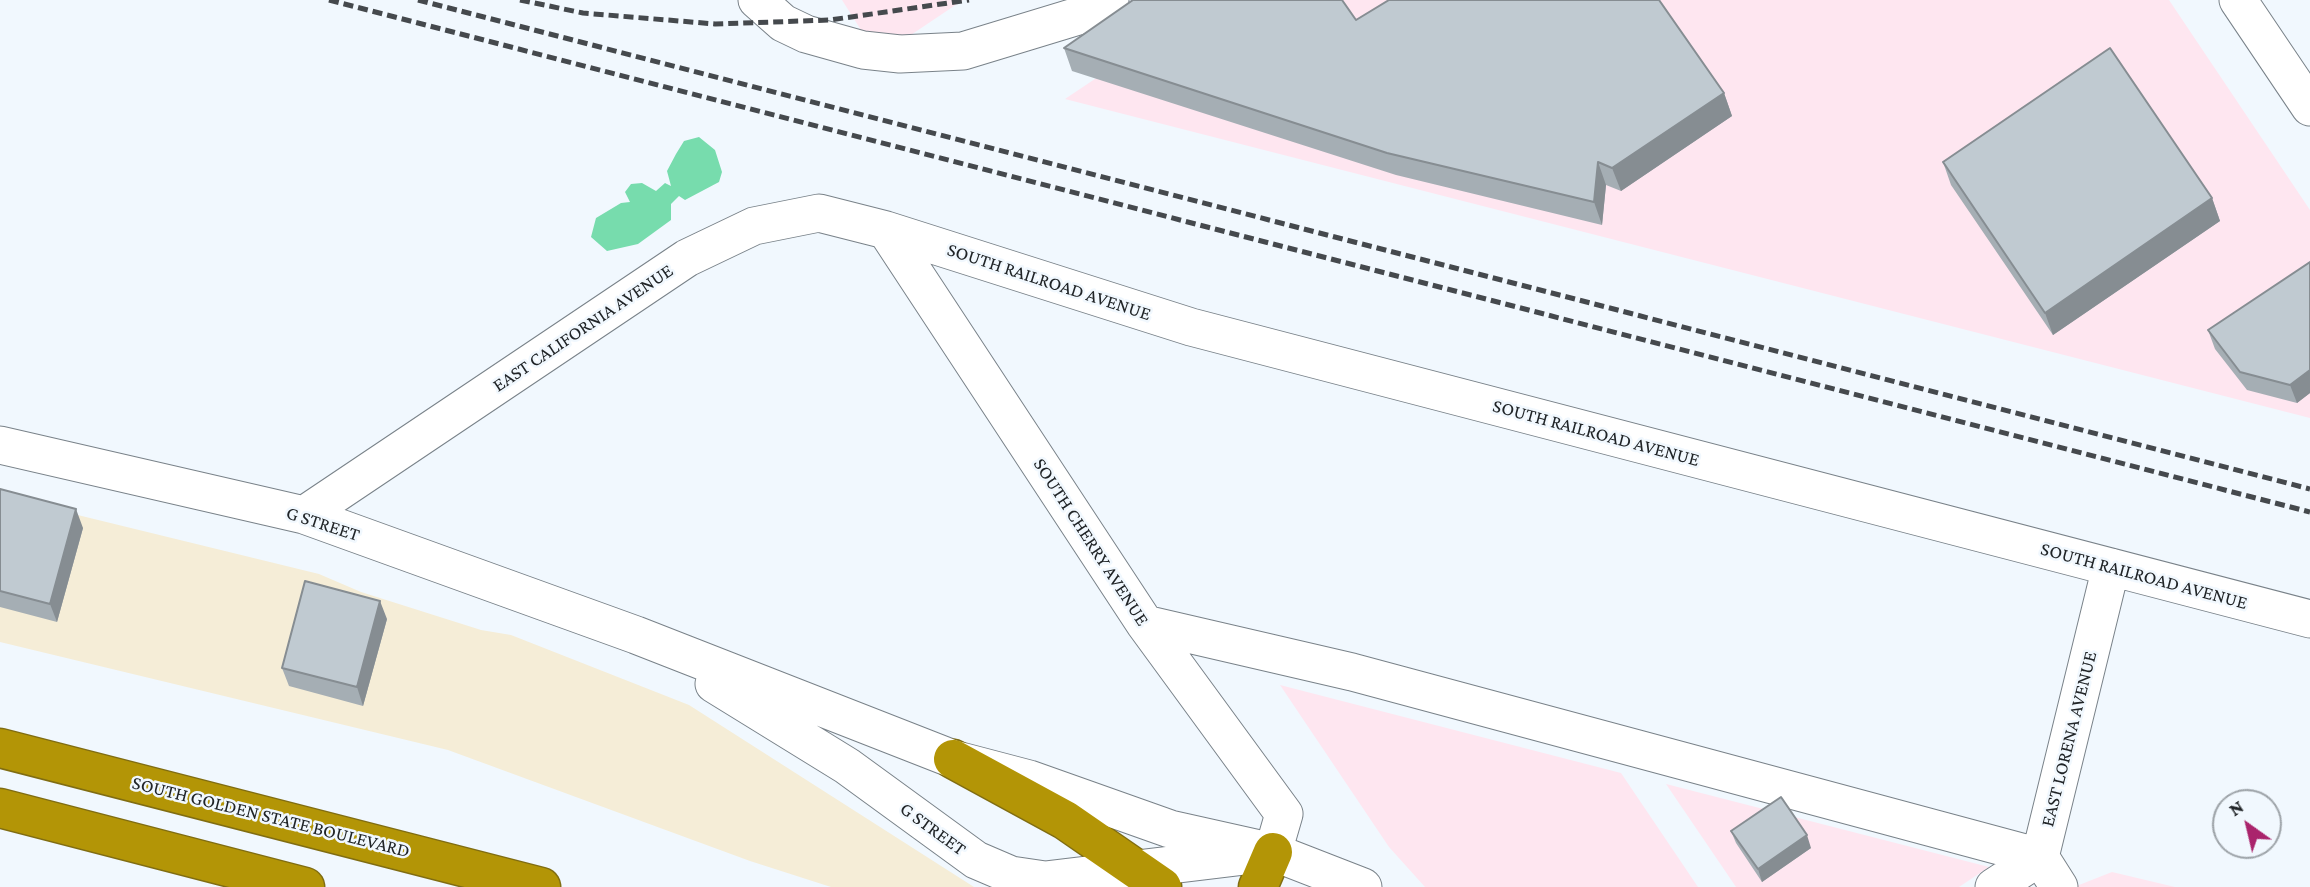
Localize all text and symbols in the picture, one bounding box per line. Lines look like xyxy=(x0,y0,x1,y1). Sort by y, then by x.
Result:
street label: SOUTH RAILROAD AVENUE xyxy=(944,238,1154,326)
street label: EAST CALIFORNIA AVENUE xyxy=(488,259,678,397)
street label: SOUTH RAILROAD AVENUE xyxy=(1490,394,1702,472)
street label: SOUTH CHERRY AVENUE xyxy=(1028,454,1154,630)
street label: G STREET xyxy=(283,501,363,547)
street label: SOUTH RAILROAD AVENUE xyxy=(2038,537,2250,615)
street label: EAST LORENA AVENUE xyxy=(2036,649,2102,829)
street label: SOUTH GOLDEN STATE BOULEVARD xyxy=(130,771,412,863)
north arrow xyxy=(2212,789,2282,859)
text: N xyxy=(2225,796,2247,820)
street label: G STREET xyxy=(895,797,971,861)

